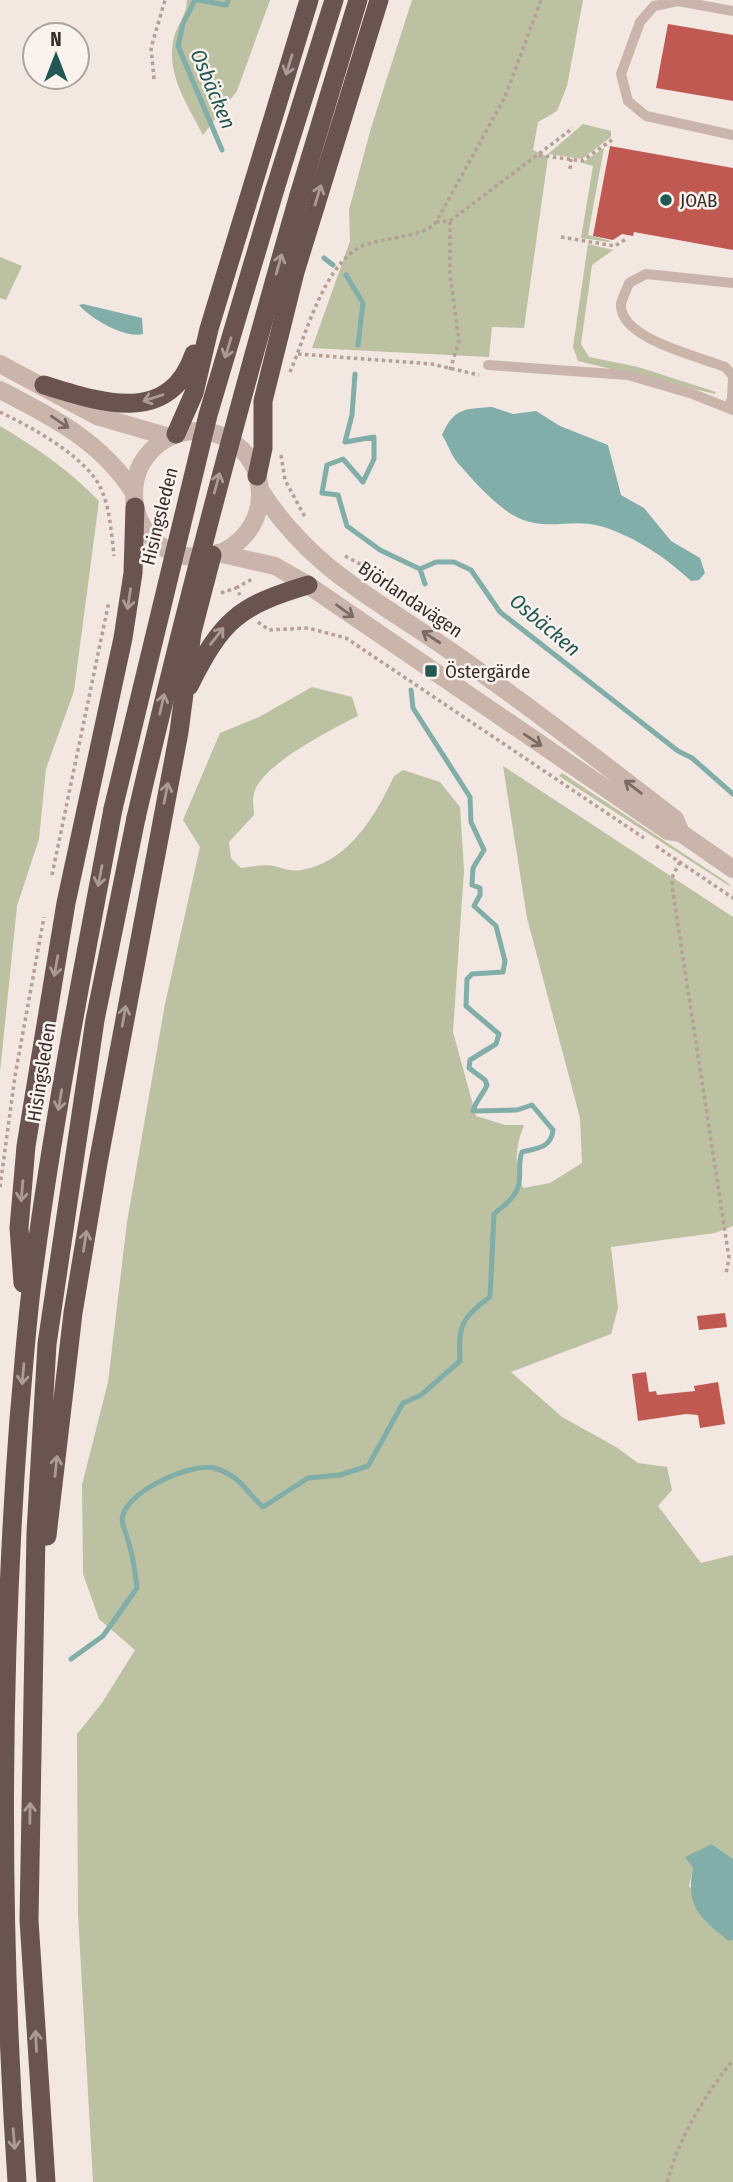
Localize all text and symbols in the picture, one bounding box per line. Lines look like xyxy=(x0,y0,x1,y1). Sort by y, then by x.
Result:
north arrow xyxy=(21,21,91,91)
text: N xyxy=(50,28,62,51)
water label: Osbäcken xyxy=(185,45,241,133)
one-way arrow xyxy=(282,54,295,76)
one-way arrow xyxy=(313,184,326,206)
place label: JOAB xyxy=(680,189,717,212)
marker: JOAB xyxy=(658,192,674,208)
one-way arrow xyxy=(274,254,287,276)
one-way arrow xyxy=(220,337,233,359)
one-way arrow xyxy=(142,392,164,405)
one-way arrow xyxy=(50,415,69,429)
street label: Hisingsleden xyxy=(136,465,183,567)
one-way arrow xyxy=(211,472,224,495)
street label: Björlandavägen xyxy=(354,556,467,643)
one-way arrow xyxy=(122,587,135,610)
water label: Osbäcken xyxy=(504,588,586,662)
one-way arrow xyxy=(335,604,354,618)
one-way arrow xyxy=(209,628,224,646)
one-way arrow xyxy=(421,630,441,644)
place label: Östergärde xyxy=(445,660,530,683)
marker: Östergärde xyxy=(423,663,439,679)
one-way arrow xyxy=(156,693,170,716)
one-way arrow xyxy=(523,733,542,747)
one-way arrow xyxy=(624,780,643,795)
one-way arrow xyxy=(160,782,174,805)
one-way arrow xyxy=(93,864,107,887)
one-way arrow xyxy=(49,954,62,977)
one-way arrow xyxy=(118,1005,131,1028)
street label: Hisingsleden xyxy=(22,1021,61,1123)
one-way arrow xyxy=(53,1088,66,1111)
one-way arrow xyxy=(15,1179,28,1202)
one-way arrow xyxy=(79,1230,92,1252)
one-way arrow xyxy=(17,1362,30,1385)
one-way arrow xyxy=(50,1455,63,1478)
one-way arrow xyxy=(23,1802,36,1825)
one-way arrow xyxy=(29,2029,42,2052)
one-way arrow xyxy=(8,2127,21,2150)

